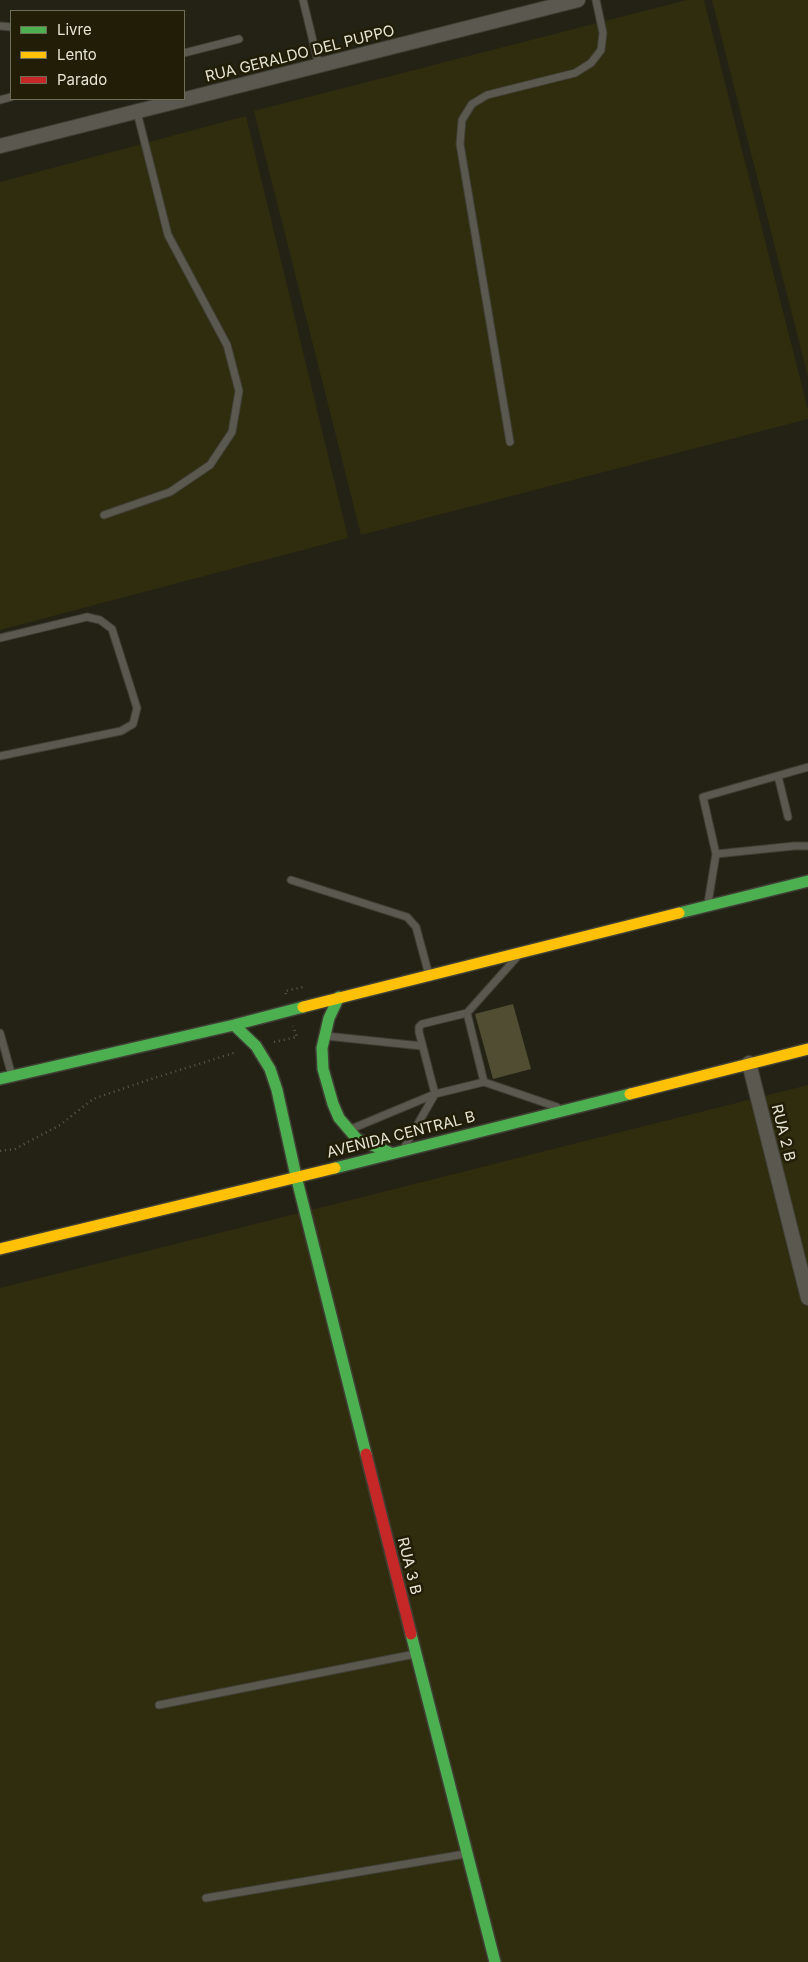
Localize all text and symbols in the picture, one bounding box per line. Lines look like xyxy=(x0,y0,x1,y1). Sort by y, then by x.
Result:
legend xyxy=(10,10,185,100)
text: Livre xyxy=(57,20,92,39)
street label: RUA GERALDO DEL PUPPO xyxy=(204,22,396,86)
text: Lento xyxy=(57,45,97,64)
text: Parado xyxy=(57,70,107,89)
street label: RUA 2 B xyxy=(767,1103,799,1163)
street label: AVENIDA CENTRAL B xyxy=(325,1108,477,1162)
street label: RUA 3 B xyxy=(393,1535,425,1597)

